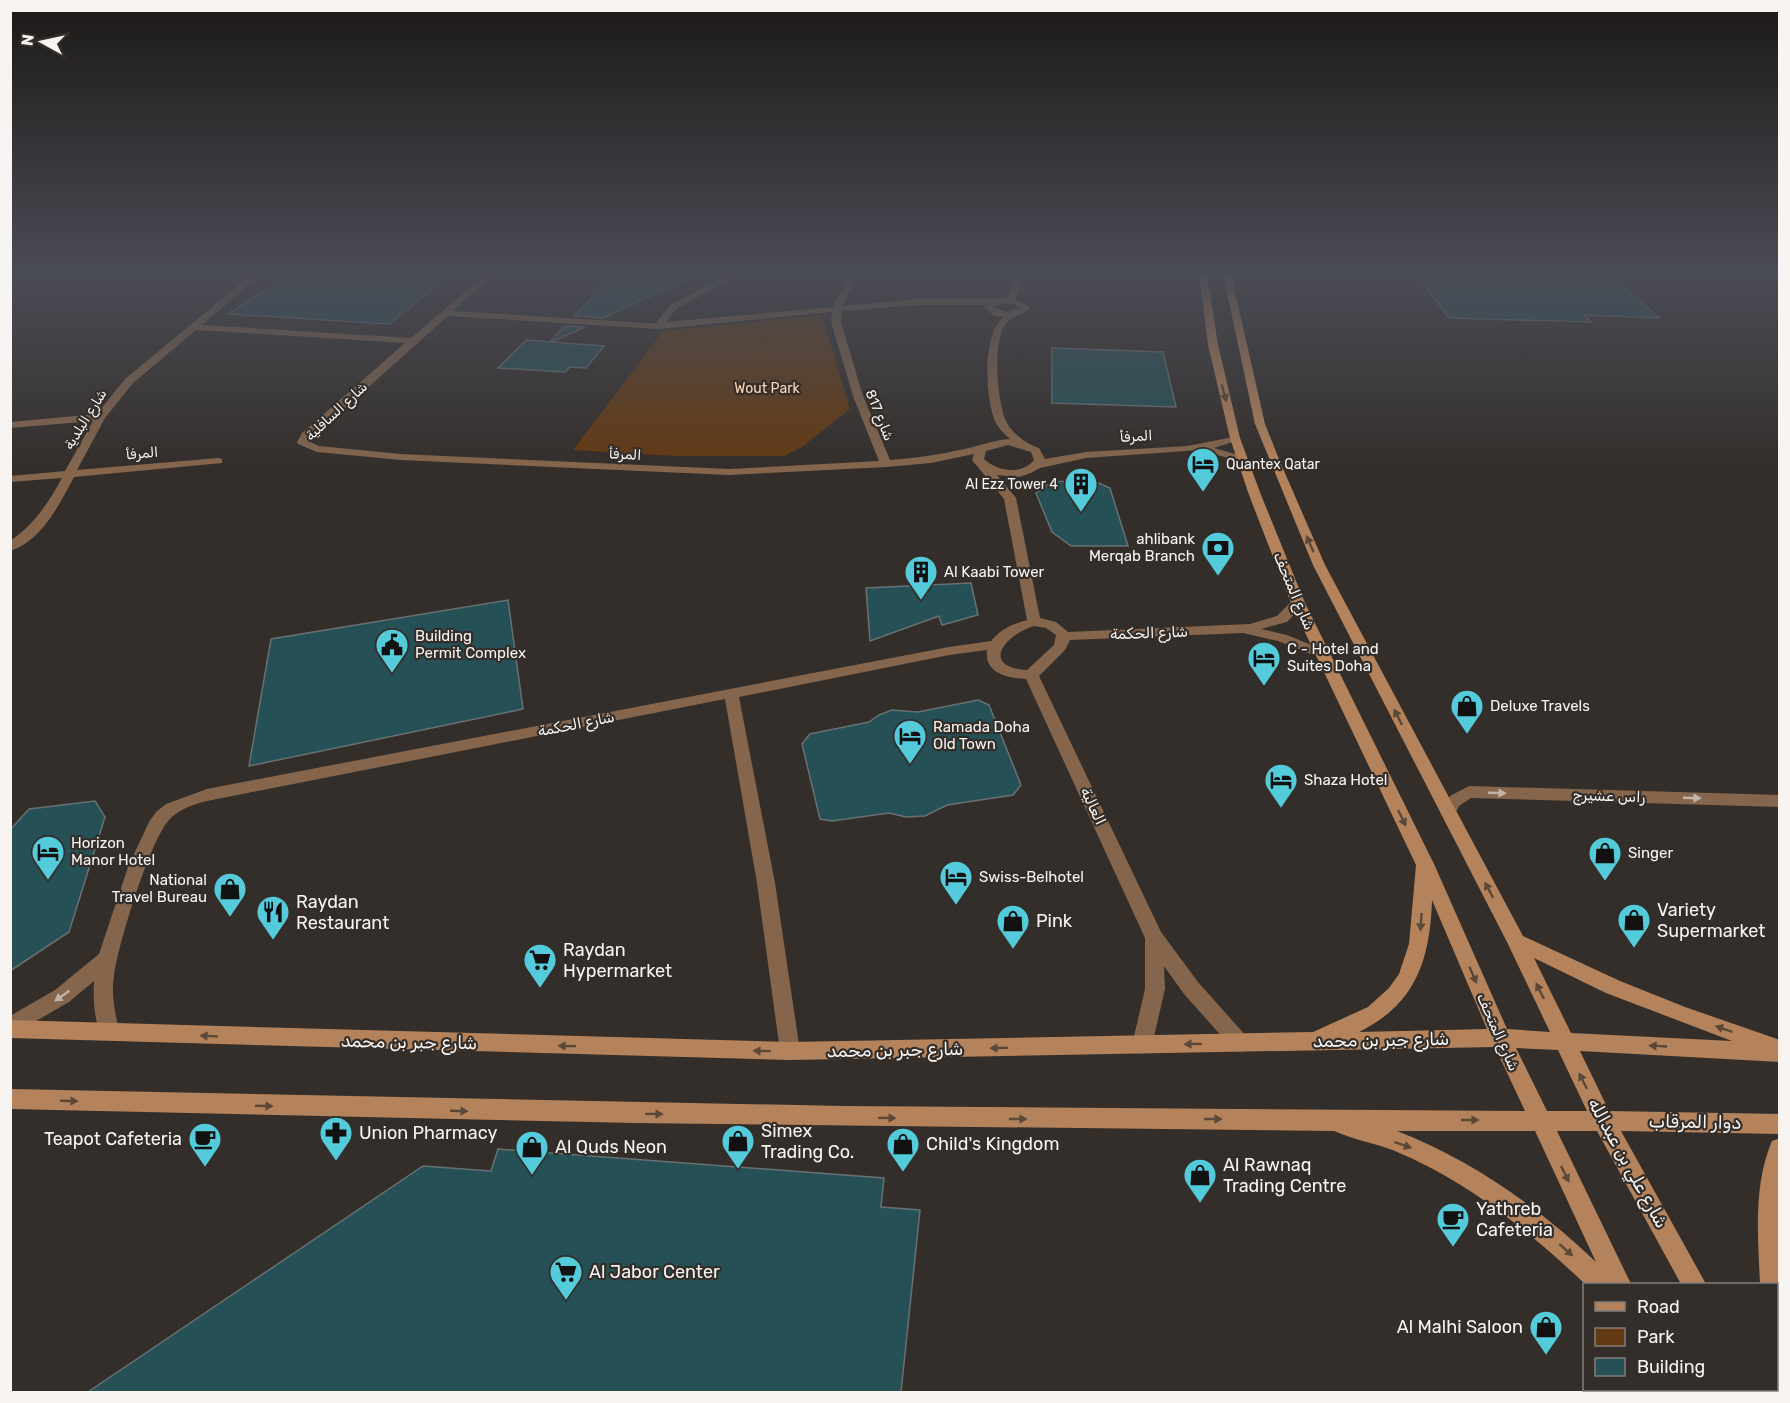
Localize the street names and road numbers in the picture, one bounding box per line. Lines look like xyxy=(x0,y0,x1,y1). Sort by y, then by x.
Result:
street label: شارع السافلية xyxy=(302,378,372,446)
street label: شارع البلدية xyxy=(60,386,112,454)
street label: شارع 817 xyxy=(860,387,897,444)
street label: المرفأ xyxy=(1119,427,1153,446)
street label: المرفأ xyxy=(125,444,159,463)
street label: المرفأ xyxy=(608,445,642,464)
street label: شارع المتحف xyxy=(1268,549,1319,634)
street label: شارع الحكمة xyxy=(1110,623,1188,645)
street label: شارع الحكمة xyxy=(536,708,616,742)
street label: العالية xyxy=(1077,784,1109,828)
street label: راس عشيرج xyxy=(1572,786,1646,808)
street label: شارع المتحف xyxy=(1471,990,1523,1074)
street label: شارع جبر بن محمد xyxy=(1312,1028,1450,1053)
street label: شارع جبر بن محمد xyxy=(340,1030,478,1055)
street label: شارع جبر بن محمد xyxy=(826,1038,964,1063)
street label: شارع علي بن عبدالله xyxy=(1581,1094,1673,1233)
street label: دوار المرقاب xyxy=(1648,1110,1742,1134)

